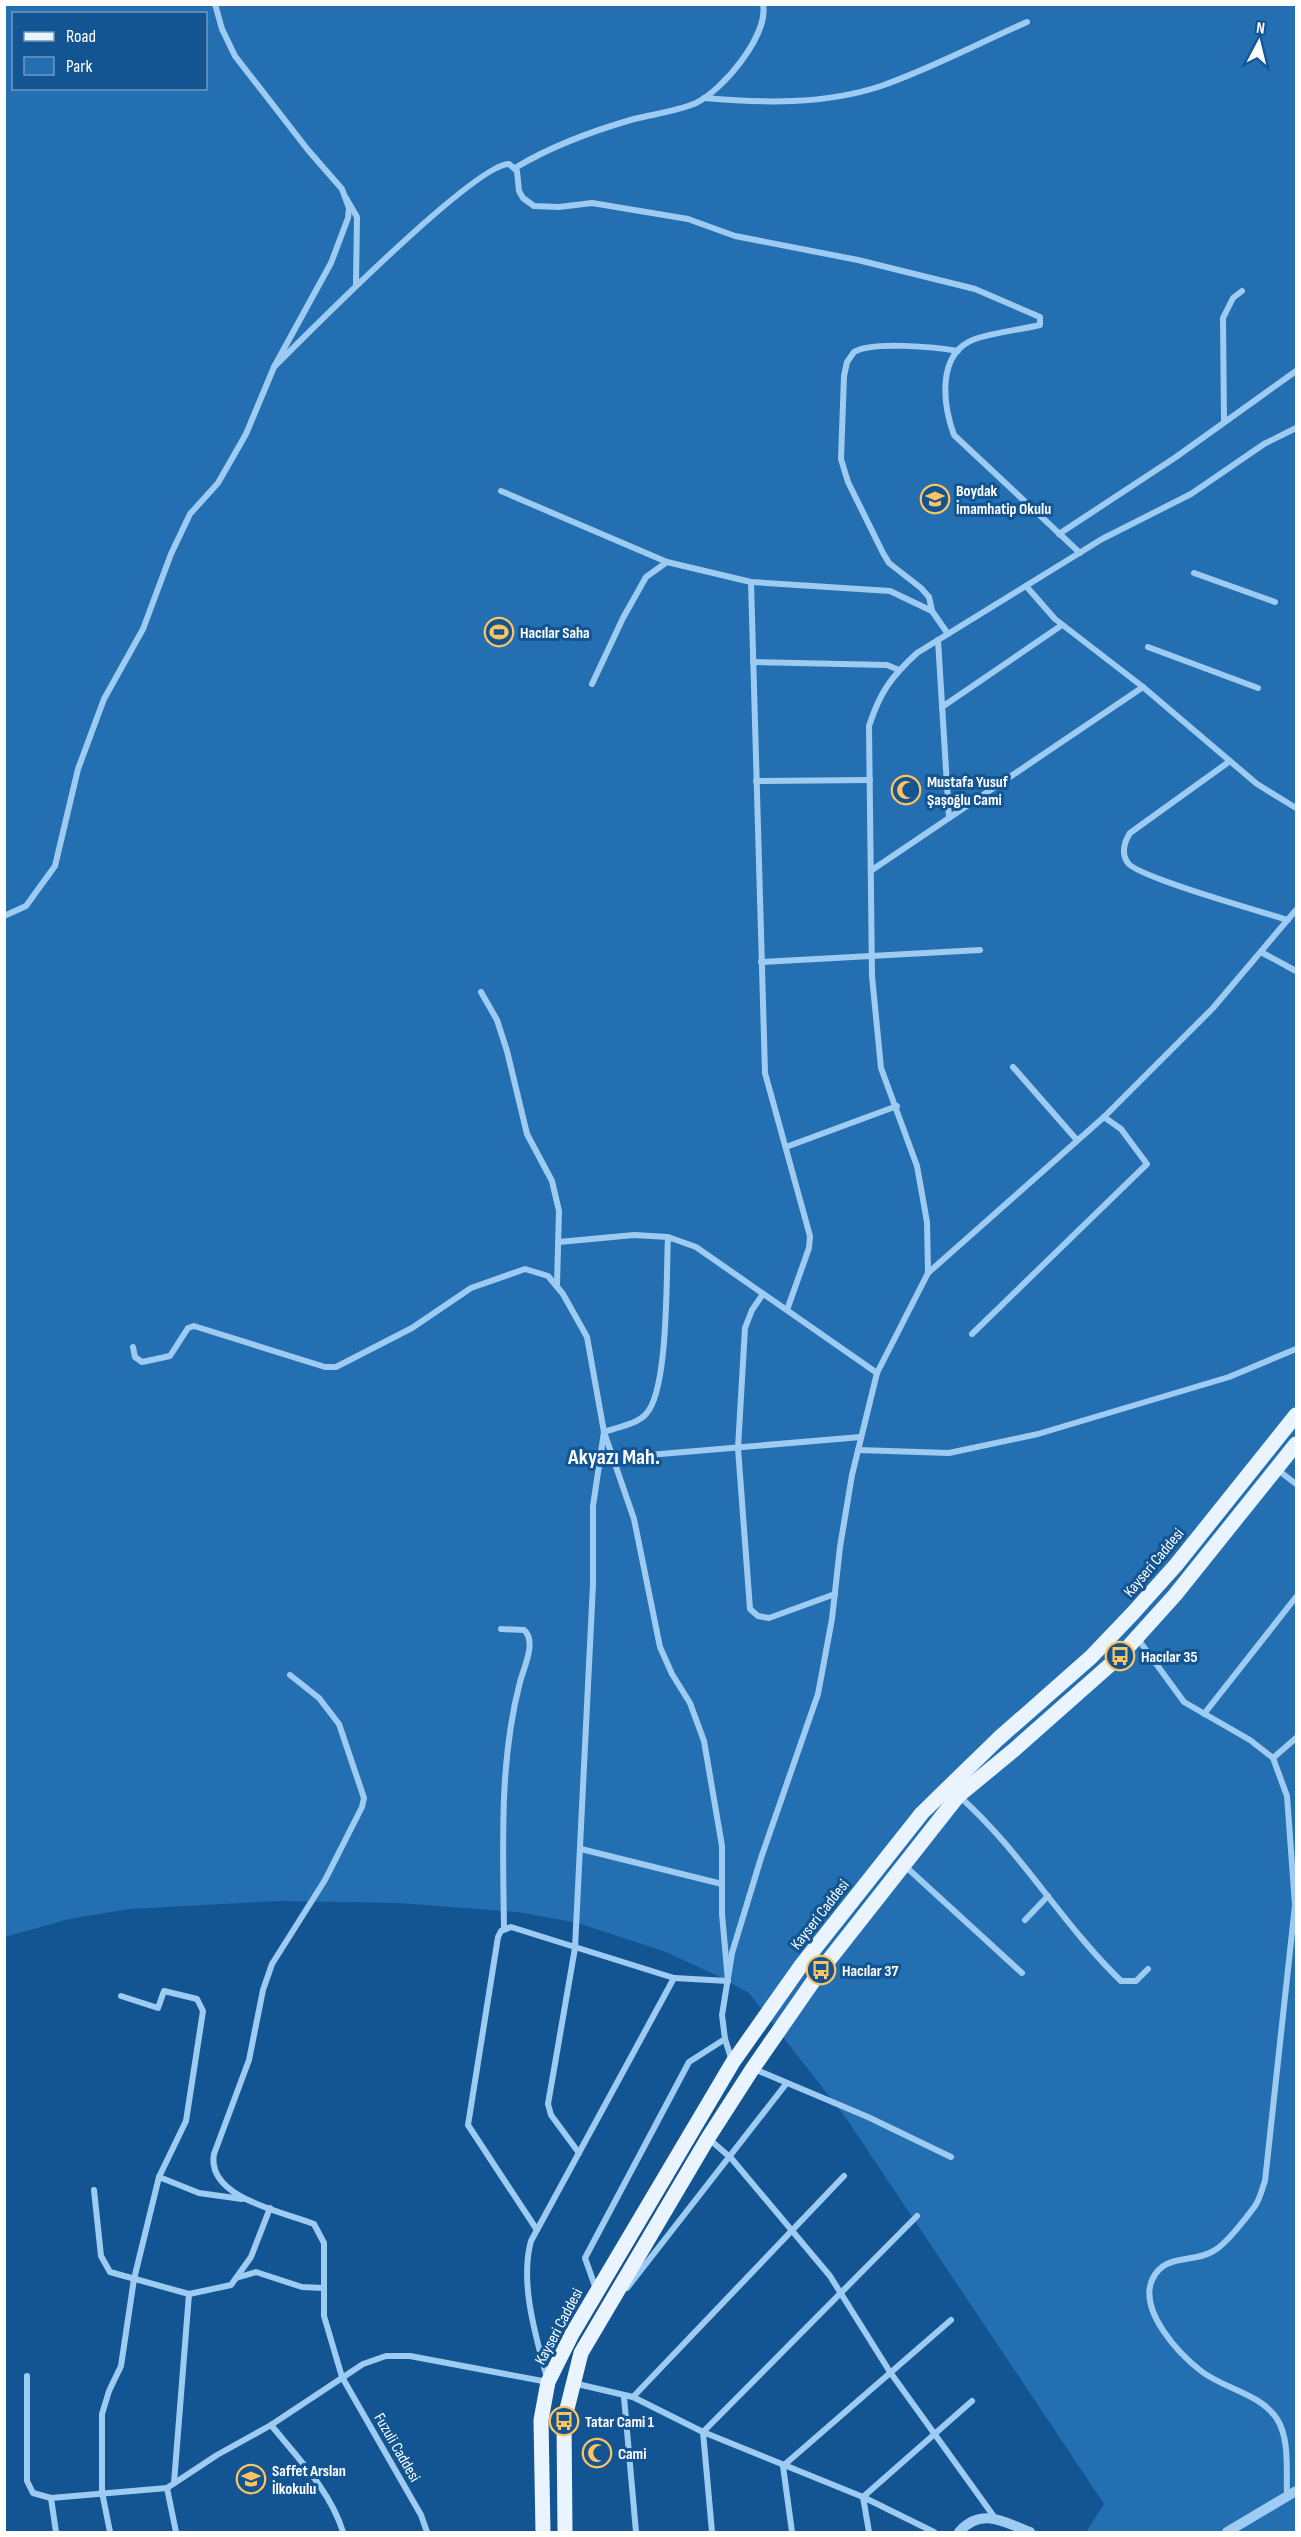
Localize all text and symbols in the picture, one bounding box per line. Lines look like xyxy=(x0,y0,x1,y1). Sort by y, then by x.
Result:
legend xyxy=(12,12,207,90)
north arrow xyxy=(1229,12,1289,72)
text: N xyxy=(1255,19,1266,39)
text: Road xyxy=(66,26,96,47)
text: Park xyxy=(66,56,92,77)
place label: Boydak İmamhatip Okulu xyxy=(956,482,1051,519)
school or university icon: Boydak İmamhatip Okulu xyxy=(919,483,951,515)
sports icon: Hacılar Saha xyxy=(483,616,515,648)
place label: Hacılar Saha xyxy=(520,624,590,643)
place label: Mustafa Yusuf Şaşoğlu Cami xyxy=(927,773,1009,810)
mosque icon: Mustafa Yusuf Şaşoğlu Cami xyxy=(890,774,922,806)
district label: Akyazı Mah. xyxy=(567,1444,660,1471)
street label: Kayseri Caddesi xyxy=(1120,1525,1188,1601)
bus stop icon: Hacılar 35 xyxy=(1104,1640,1136,1672)
place label: Hacılar 35 xyxy=(1141,1648,1197,1667)
street label: Kayseri Caddesi xyxy=(787,1876,853,1954)
bus stop icon: Hacılar 37 xyxy=(805,1954,837,1986)
place label: Hacılar 37 xyxy=(842,1962,898,1981)
street label: Kayseri Caddesi xyxy=(531,2285,587,2368)
bus stop icon: Tatar Cami 1 xyxy=(548,2405,580,2437)
street label: Fuzuli Caddesi xyxy=(369,2410,424,2485)
place label: Tatar Cami 1 xyxy=(585,2413,655,2432)
mosque icon: Cami xyxy=(581,2437,613,2469)
place label: Cami xyxy=(618,2445,646,2464)
place label: Saffet Arslan İlkokulu xyxy=(272,2462,346,2499)
school or university icon: Saffet Arslan İlkokulu xyxy=(235,2463,267,2495)

